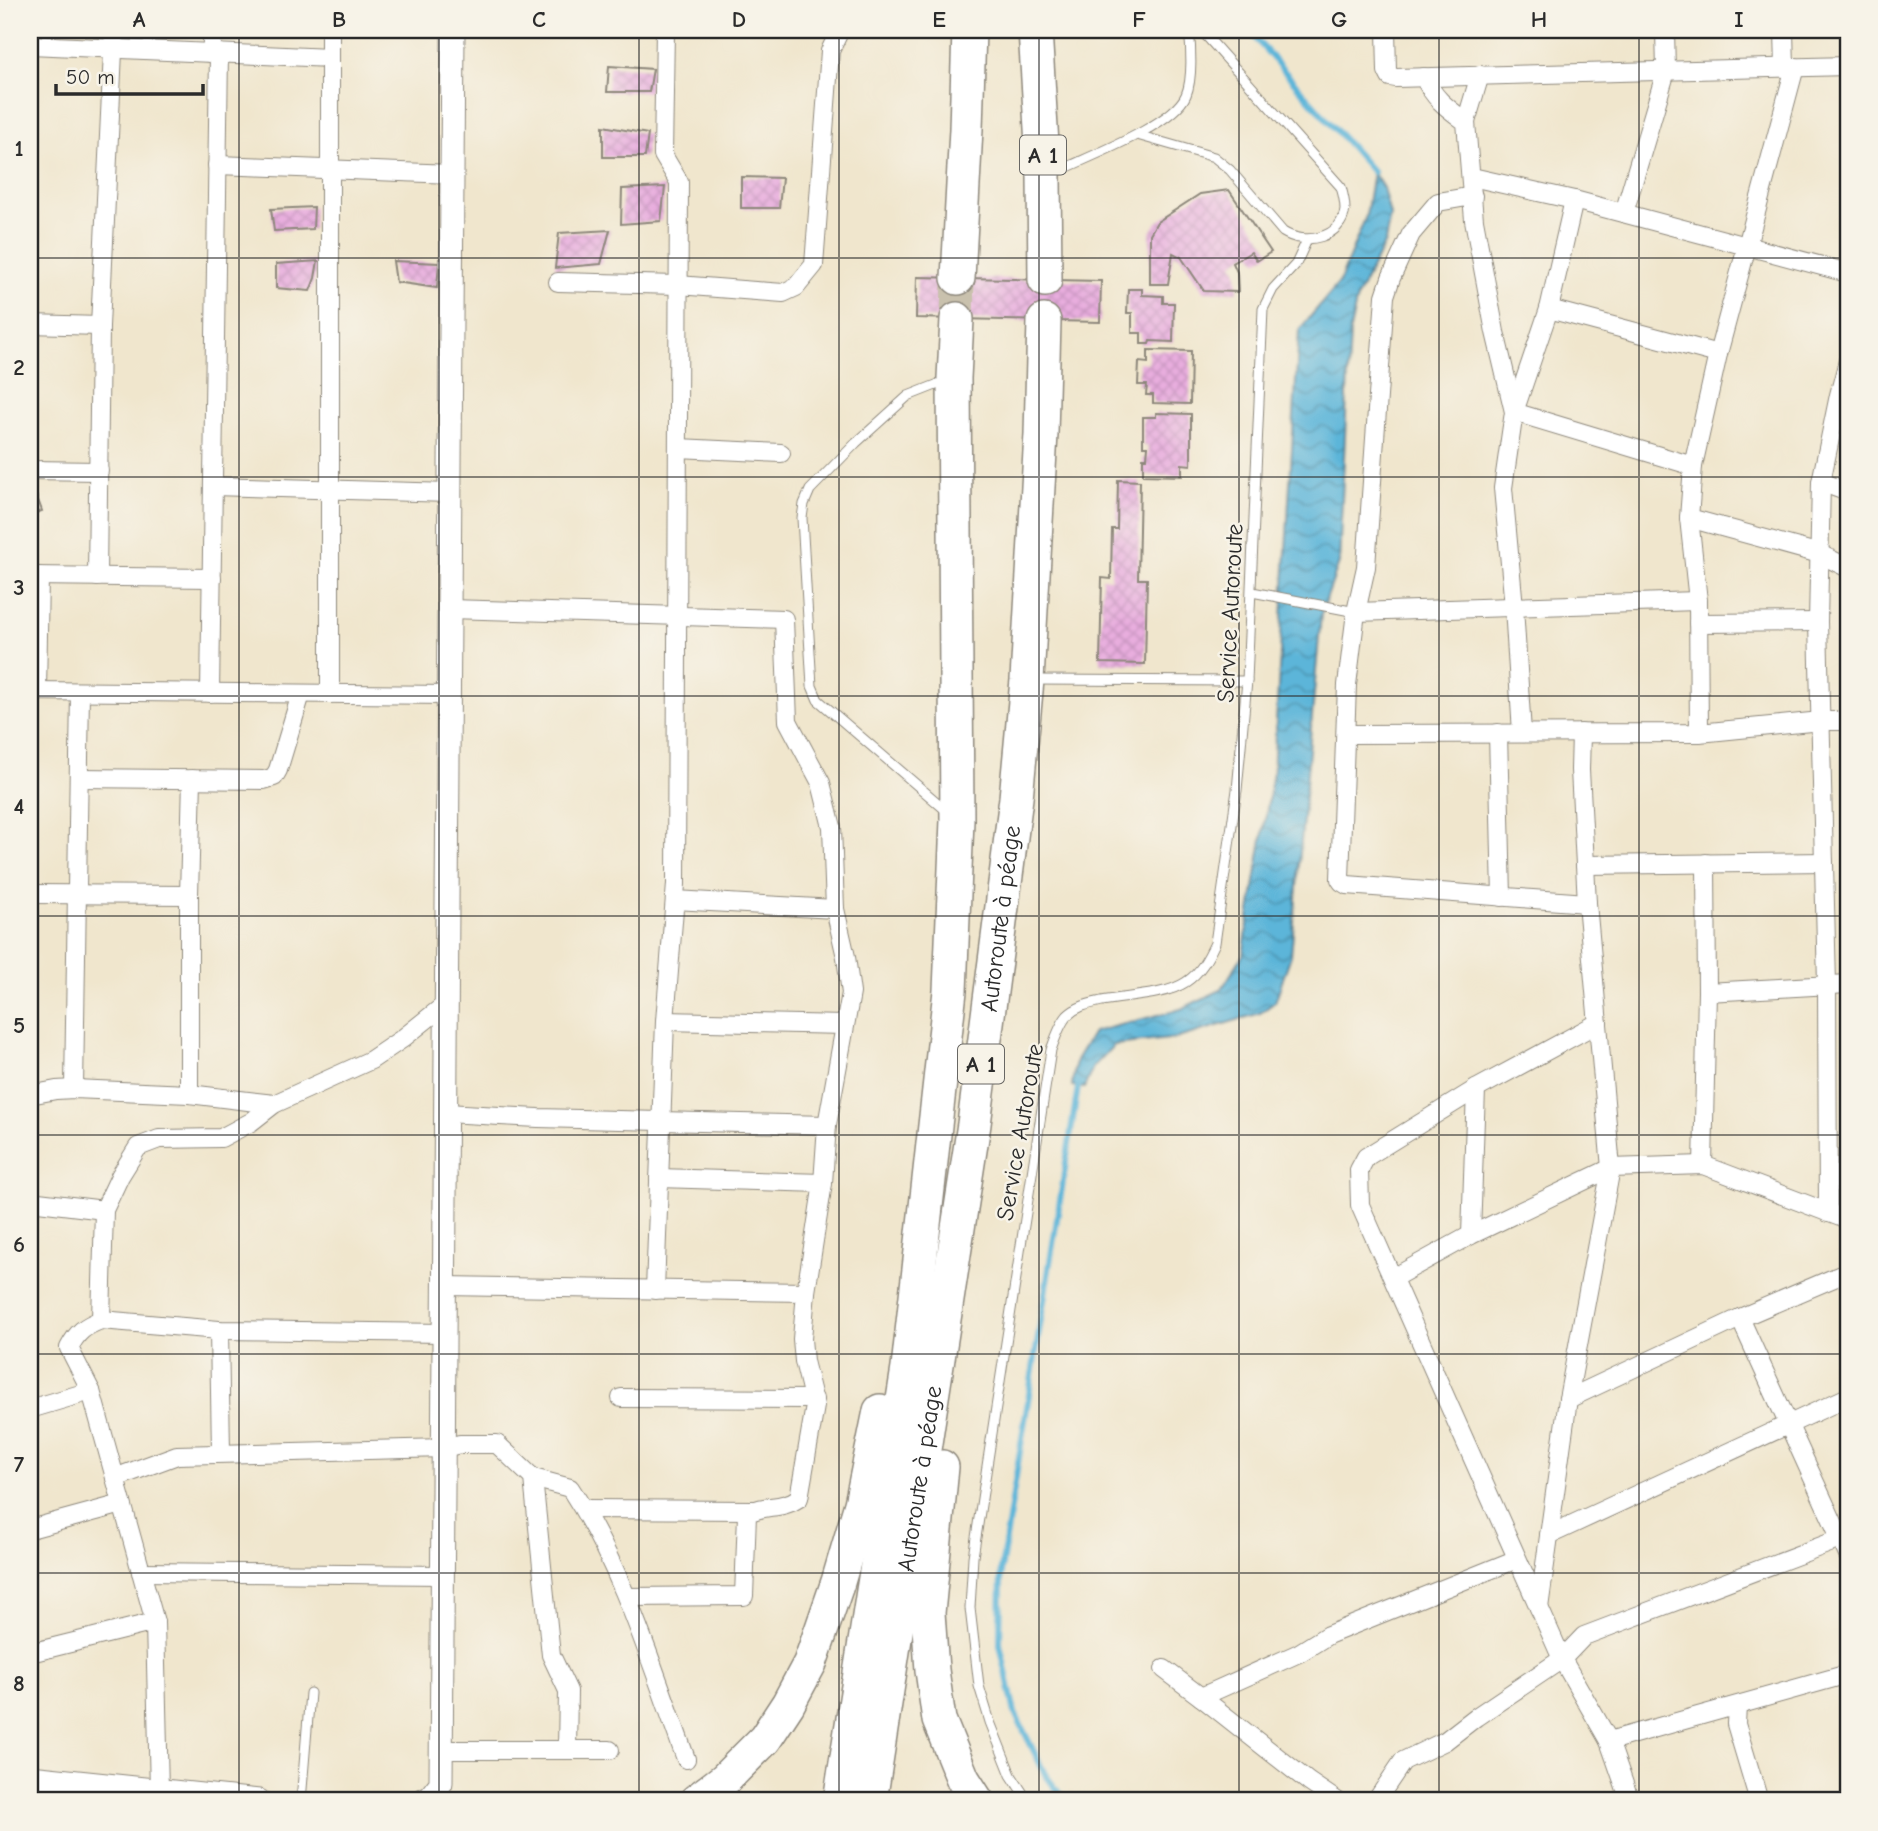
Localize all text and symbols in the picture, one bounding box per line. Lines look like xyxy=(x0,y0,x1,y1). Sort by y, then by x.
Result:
text: A xyxy=(133,6,146,33)
text: B xyxy=(332,6,346,33)
text: C xyxy=(532,6,546,33)
text: D xyxy=(732,6,746,33)
text: E xyxy=(932,6,946,33)
text: F xyxy=(1132,6,1146,33)
text: G xyxy=(1331,6,1347,33)
text: H xyxy=(1531,6,1547,33)
text: I xyxy=(1734,6,1744,33)
scale bar xyxy=(56,52,203,96)
text: 50 m xyxy=(66,65,115,89)
text: 1 xyxy=(14,135,24,162)
road number: A 1 xyxy=(1020,136,1066,174)
text: 2 xyxy=(13,354,25,381)
street label: Service Autoroute xyxy=(1211,523,1249,703)
text: 3 xyxy=(13,574,25,601)
text: 4 xyxy=(14,793,25,820)
street label: Autoroute à péage xyxy=(975,824,1026,1014)
text: 5 xyxy=(13,1012,25,1039)
street label: Service Autoroute xyxy=(991,1041,1049,1223)
road number: A 1 xyxy=(958,1044,1004,1084)
text: 6 xyxy=(13,1231,25,1258)
street label: Autoroute à péage xyxy=(891,1384,948,1574)
text: 7 xyxy=(14,1451,25,1478)
text: 8 xyxy=(13,1670,25,1697)

